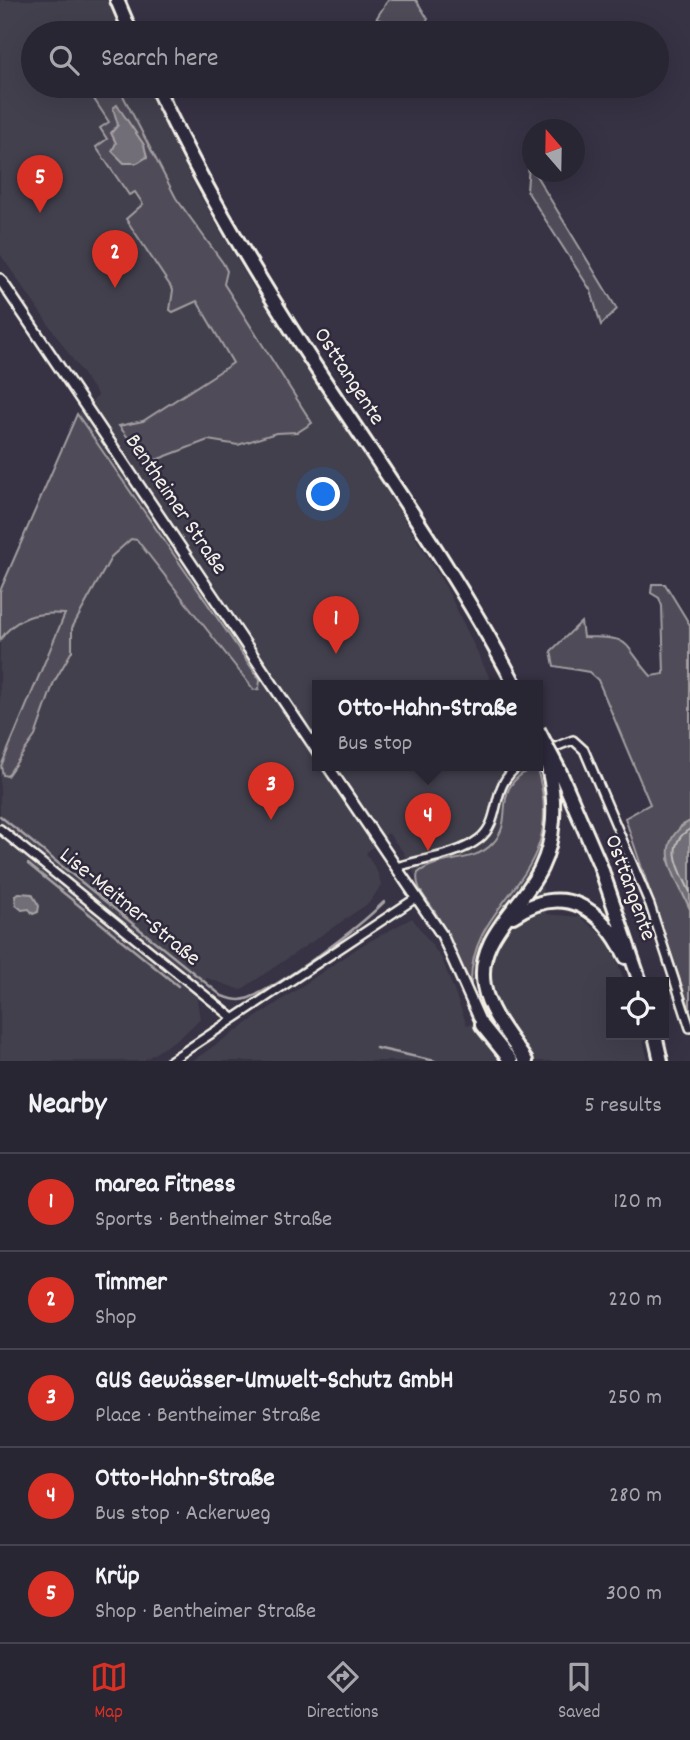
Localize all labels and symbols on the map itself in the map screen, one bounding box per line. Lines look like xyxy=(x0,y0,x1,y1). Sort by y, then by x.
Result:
north arrow xyxy=(522,119,585,182)
pin: 5 xyxy=(17,155,63,213)
pin: 2 xyxy=(92,230,138,288)
street label: Osttangente xyxy=(304,322,392,432)
street label: Bentheimer Straße xyxy=(116,428,234,582)
your location xyxy=(306,477,340,511)
pin: 1 xyxy=(313,596,359,654)
pin: 3 xyxy=(248,762,294,820)
pin: 4 xyxy=(405,793,451,851)
street label: Osttangente xyxy=(595,830,663,946)
street label: Lise-Meitner-Straße xyxy=(51,841,207,975)

